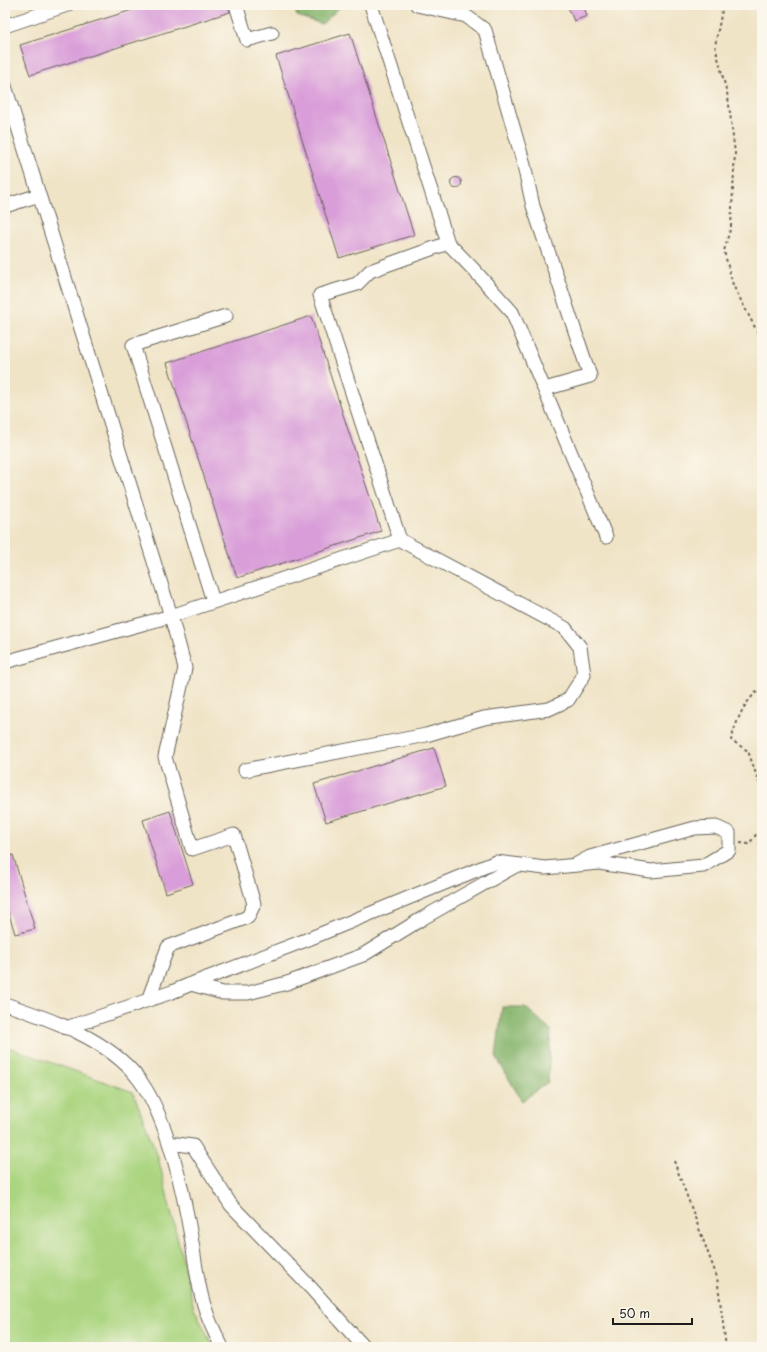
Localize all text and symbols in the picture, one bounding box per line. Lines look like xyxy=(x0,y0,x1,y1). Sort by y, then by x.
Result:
scale bar xyxy=(613,1300,692,1326)
text: 50 m xyxy=(619,1304,650,1322)

